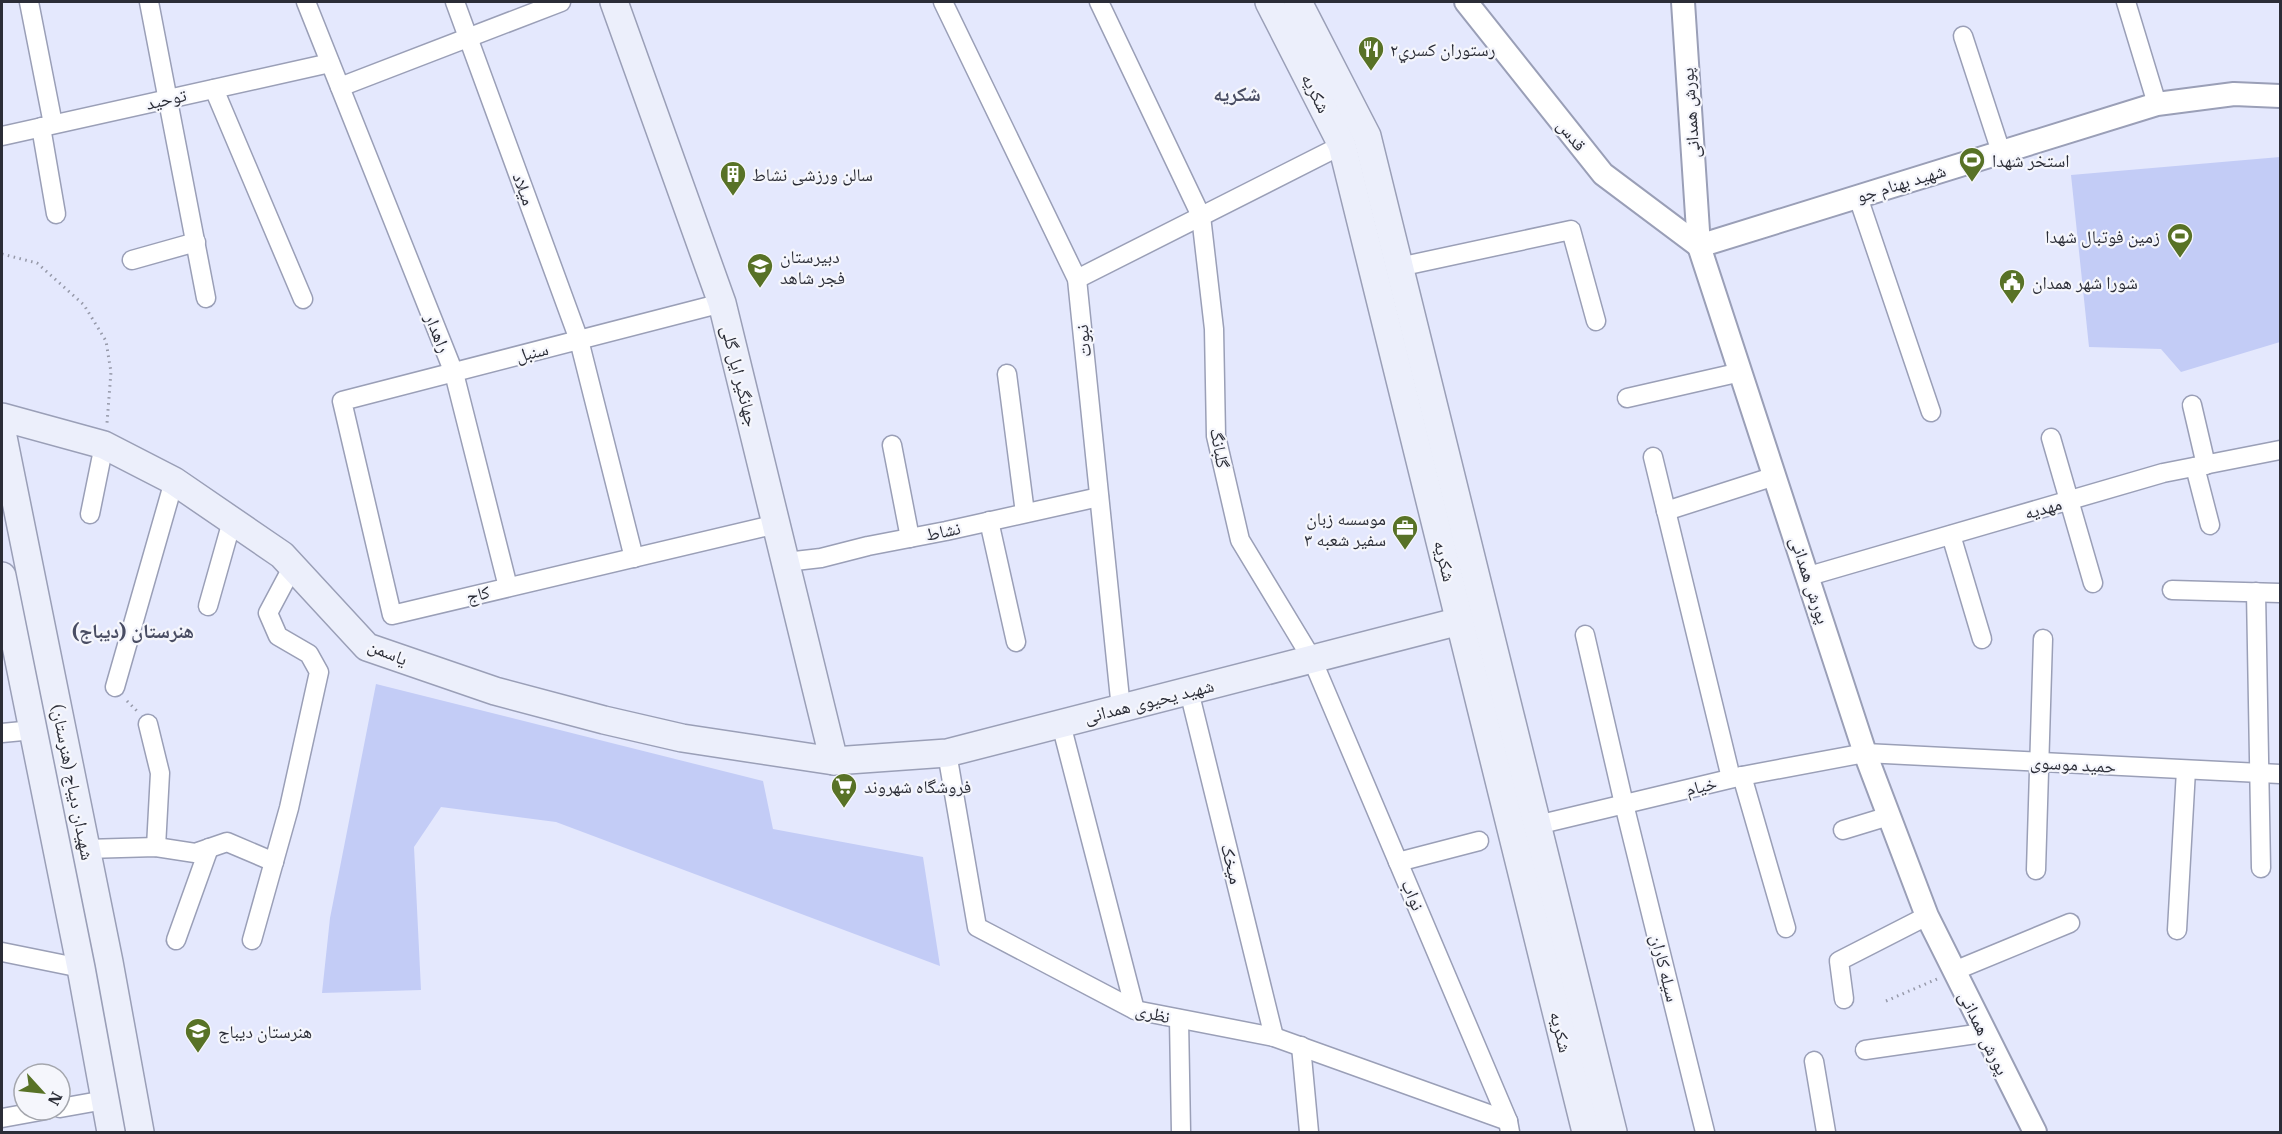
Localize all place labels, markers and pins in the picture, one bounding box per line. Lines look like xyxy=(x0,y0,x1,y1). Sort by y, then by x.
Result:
restaurant icon: رستوران کسري٢ xyxy=(1356,34,1386,72)
place label: رستوران کسري٢ xyxy=(1390,38,1496,64)
sports icon: استخر شهدا xyxy=(1957,145,1987,183)
place label: استخر شهدا xyxy=(1992,149,2070,172)
building icon: سالن ورزشی نشاط xyxy=(718,159,748,197)
place label: سالن ورزشی نشاط xyxy=(752,163,873,186)
sports icon: زمین فوتبال شهدا xyxy=(2165,221,2195,259)
place label: زمین فوتبال شهدا xyxy=(2045,225,2160,248)
place label: دبیرستان فجر شاهد xyxy=(780,245,845,289)
school or university icon: دبیرستان فجر شاهد xyxy=(745,251,775,289)
public building icon: شورا شهر همدان xyxy=(1997,267,2027,305)
place label: شورا شهر همدان xyxy=(2032,271,2138,294)
place label: موسسه زبان سفیر شعبه ۳ xyxy=(1304,507,1386,551)
office icon: موسسه زبان سفیر شعبه ۳ xyxy=(1390,513,1420,551)
supermarket icon: فروشگاه شهروند xyxy=(829,771,859,809)
place label: فروشگاه شهروند xyxy=(864,775,971,798)
school or university icon: هنرستان دیباج xyxy=(183,1016,213,1054)
place label: هنرستان دیباج xyxy=(218,1020,312,1044)

